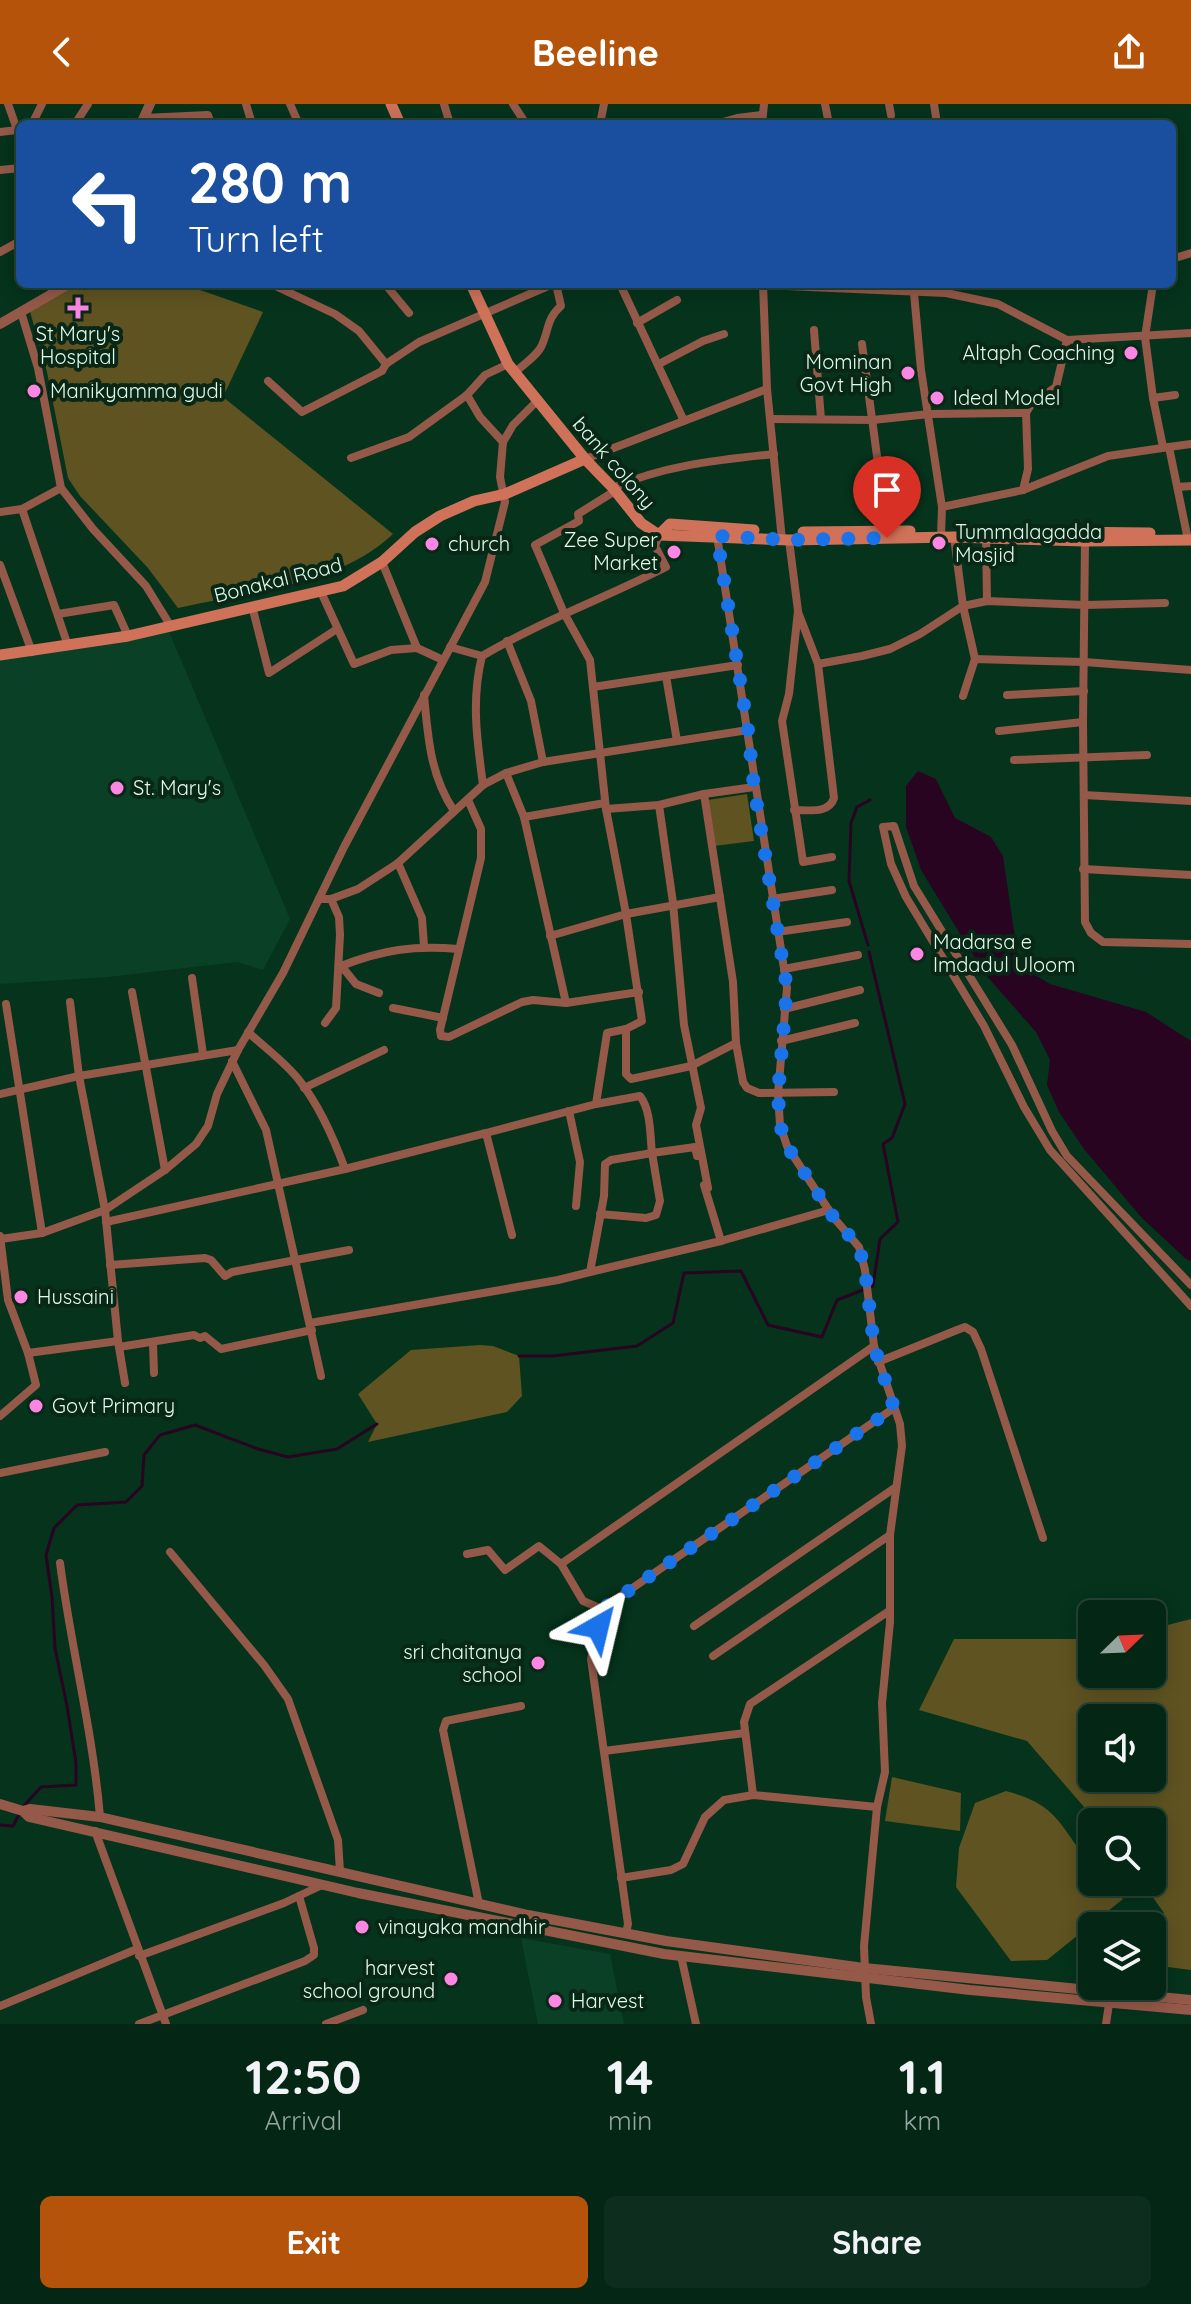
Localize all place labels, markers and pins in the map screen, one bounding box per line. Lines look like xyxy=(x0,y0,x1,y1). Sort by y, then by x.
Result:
marker: St Mary's Hospital xyxy=(67,297,89,319)
place label: St Mary's Hospital xyxy=(36,321,120,369)
place label: Altaph Coaching xyxy=(962,340,1115,365)
marker: Altaph Coaching xyxy=(1122,344,1140,362)
place label: Mominan Govt High xyxy=(800,349,892,397)
marker: Mominan Govt High xyxy=(899,364,917,382)
place label: Manikyamma gudi xyxy=(50,378,223,403)
marker: Manikyamma gudi xyxy=(25,382,43,400)
place label: Ideal Model xyxy=(953,385,1060,410)
marker: Ideal Model xyxy=(928,389,946,407)
pin xyxy=(853,456,921,538)
place label: Tummalagadda Masjid xyxy=(955,519,1102,567)
place label: Zee Super Market xyxy=(563,527,658,575)
place label: church xyxy=(448,531,510,556)
marker: Tummalagadda Masjid xyxy=(930,534,948,552)
marker: church xyxy=(423,535,441,553)
marker: Zee Super Market xyxy=(665,543,683,561)
place label: St. Mary's xyxy=(133,775,221,800)
marker: St. Mary's xyxy=(108,779,126,797)
place label: Madarsa e Imdadul Uloom xyxy=(933,929,1075,977)
marker: Madarsa e Imdadul Uloom xyxy=(908,945,926,963)
place label: Hussaini xyxy=(37,1284,114,1309)
marker: Hussaini xyxy=(12,1288,30,1306)
place label: Govt Primary xyxy=(52,1393,175,1418)
marker: Govt Primary xyxy=(27,1397,45,1415)
place label: sri chaitanya school xyxy=(403,1639,522,1687)
marker: sri chaitanya school xyxy=(529,1654,547,1672)
place label: vinayaka mandhir xyxy=(378,1914,546,1939)
marker: vinayaka mandhir xyxy=(353,1918,371,1936)
place label: harvest school ground xyxy=(303,1955,435,2003)
marker: harvest school ground xyxy=(442,1970,460,1988)
place label: Harvest xyxy=(571,1988,644,2013)
marker: Harvest xyxy=(546,1992,564,2010)

